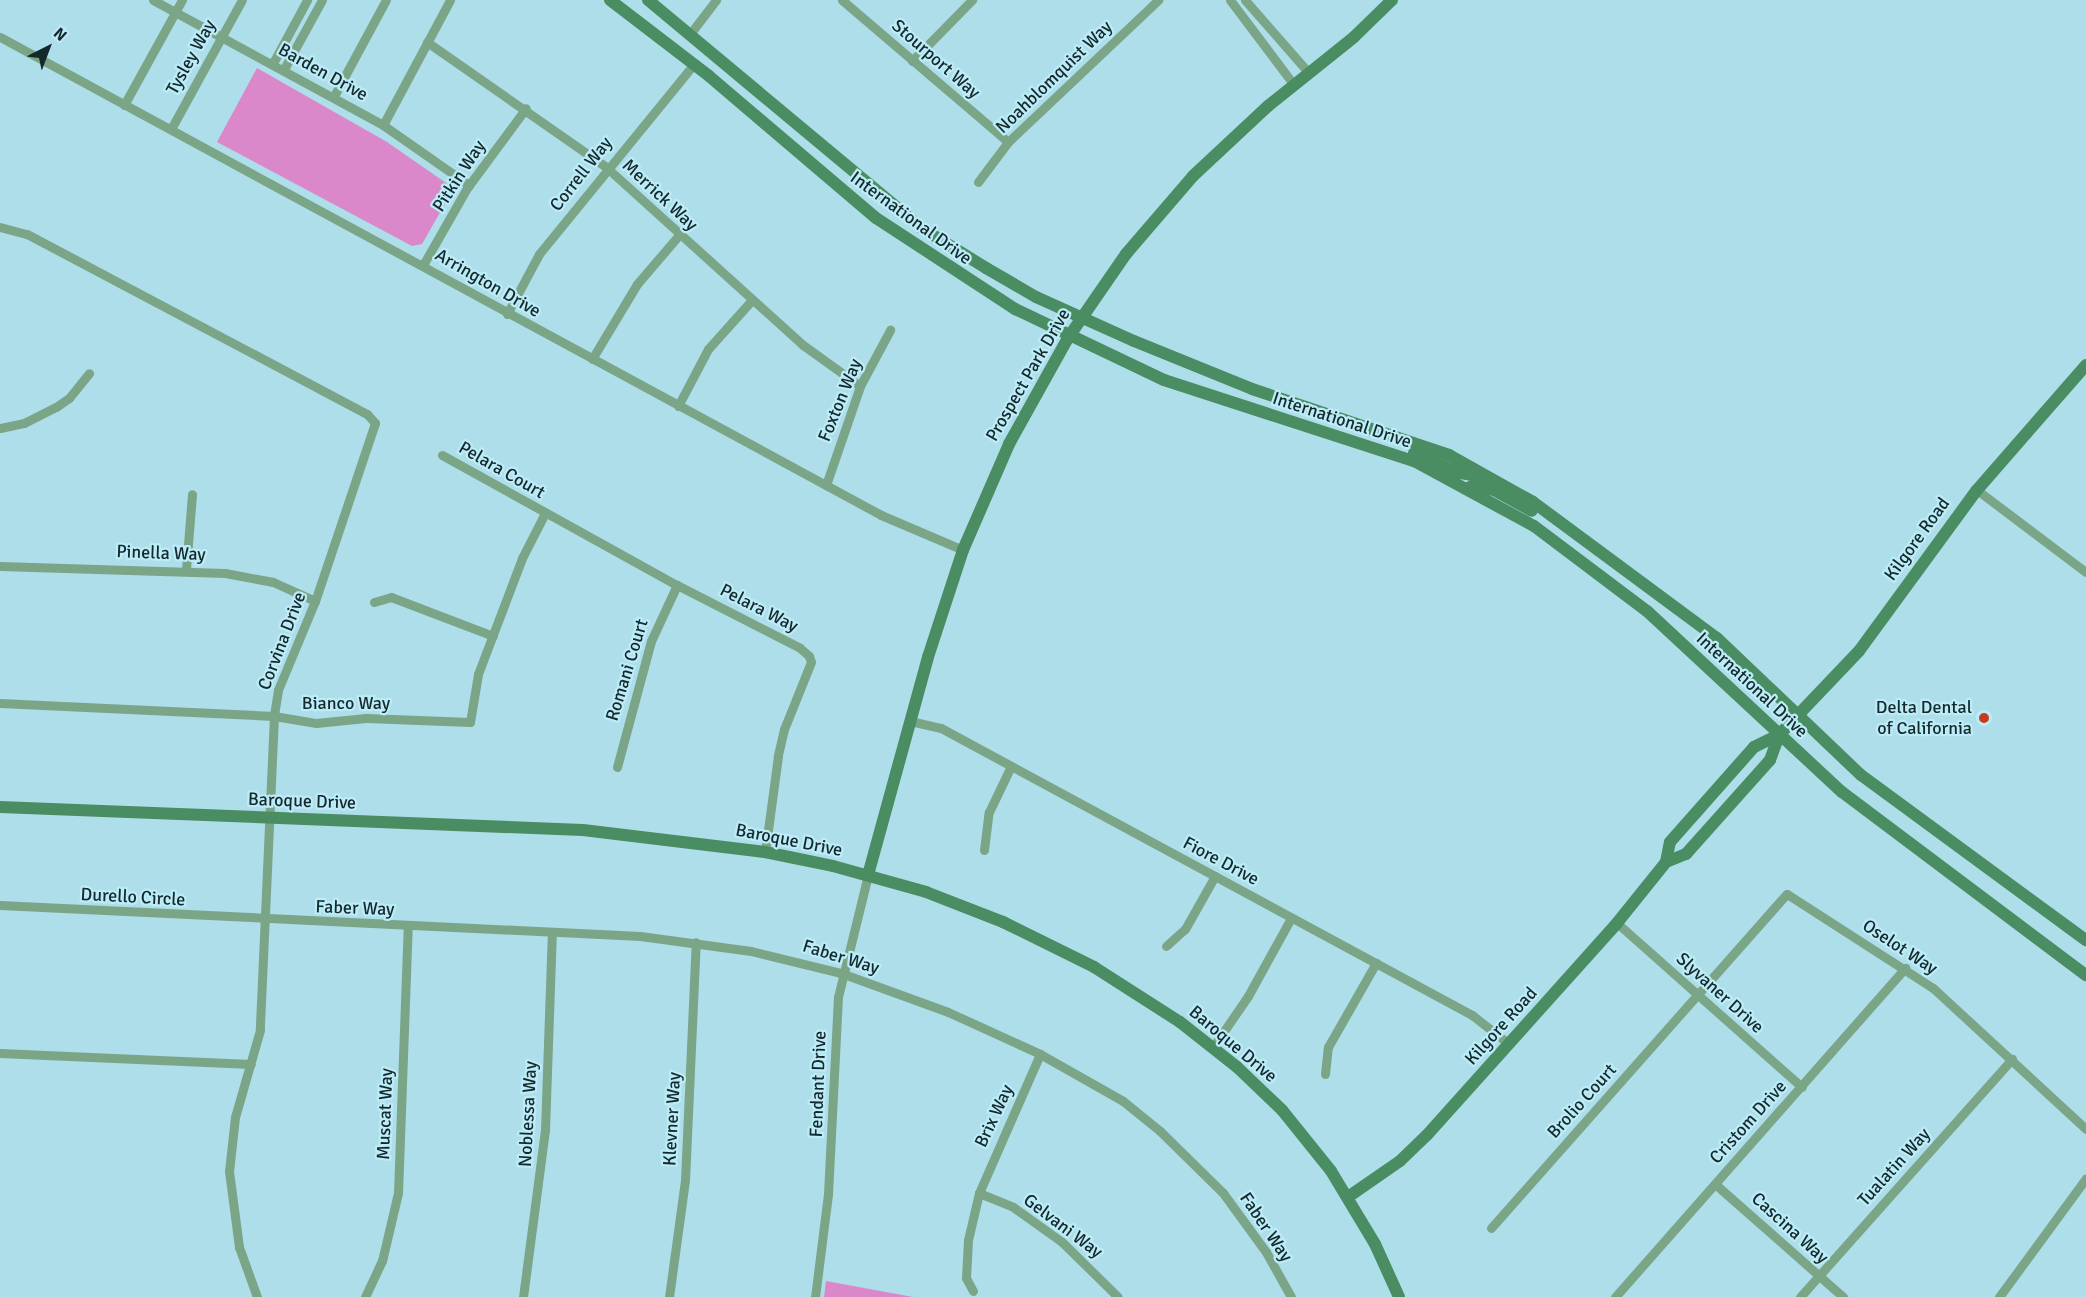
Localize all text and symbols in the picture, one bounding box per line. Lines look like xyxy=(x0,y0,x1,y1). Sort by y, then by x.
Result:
street label: Stourport Way xyxy=(887,15,985,103)
street label: Tysley Way xyxy=(162,16,220,98)
street label: Noahblomquist Way xyxy=(991,16,1117,138)
north arrow xyxy=(18,18,78,78)
text: N xyxy=(49,23,71,46)
street label: Barden Drive xyxy=(274,39,372,105)
street label: Correll Way xyxy=(545,133,617,215)
street label: Pitkin Way xyxy=(428,136,490,216)
street label: Merrick Way xyxy=(618,155,702,235)
street label: International Drive xyxy=(846,167,976,269)
street label: Arrington Drive xyxy=(431,244,545,322)
street label: Prospect Park Drive xyxy=(981,305,1075,445)
street label: Foxton Way xyxy=(814,355,866,445)
street label: International Drive xyxy=(1270,387,1414,453)
street label: Pelara Court xyxy=(455,437,549,503)
street label: Kilgore Road xyxy=(1880,493,1954,585)
street label: Pinella Way xyxy=(116,541,206,565)
street label: Pelara Way xyxy=(716,579,802,637)
street label: Corvina Drive xyxy=(253,589,311,693)
street label: Romani Court xyxy=(601,616,653,724)
street label: International Drive xyxy=(1692,628,1812,742)
street label: Bianco Way xyxy=(302,692,390,714)
place label: Delta Dental of California xyxy=(1876,697,1972,740)
marker: Delta Dental of California xyxy=(1977,711,1991,725)
street label: Baroque Drive xyxy=(248,788,356,814)
street label: Baroque Drive xyxy=(734,819,844,861)
street label: Fiore Drive xyxy=(1179,832,1263,890)
street label: Durello Circle xyxy=(80,883,186,911)
street label: Faber Way xyxy=(315,896,395,920)
street label: Oselot Way xyxy=(1858,915,1942,979)
street label: Faber Way xyxy=(800,935,882,979)
street label: Slyvaner Drive xyxy=(1672,948,1768,1038)
street label: Kilgore Road xyxy=(1460,983,1542,1069)
street label: Baroque Drive xyxy=(1185,1001,1281,1087)
street label: Fendant Drive xyxy=(805,1030,831,1138)
street label: Brolio Court xyxy=(1543,1059,1621,1143)
street label: Noblessa Way xyxy=(514,1061,542,1167)
street label: Muscat Way xyxy=(373,1068,397,1160)
street label: Klevner Way xyxy=(659,1071,685,1167)
street label: Cristom Drive xyxy=(1705,1076,1791,1168)
street label: Brix Way xyxy=(970,1081,1018,1151)
street label: Tualatin Way xyxy=(1853,1123,1935,1211)
street label: Faber Way xyxy=(1235,1188,1297,1266)
street label: Cascina Way xyxy=(1747,1188,1833,1268)
street label: Gelvani Way xyxy=(1019,1189,1107,1263)

